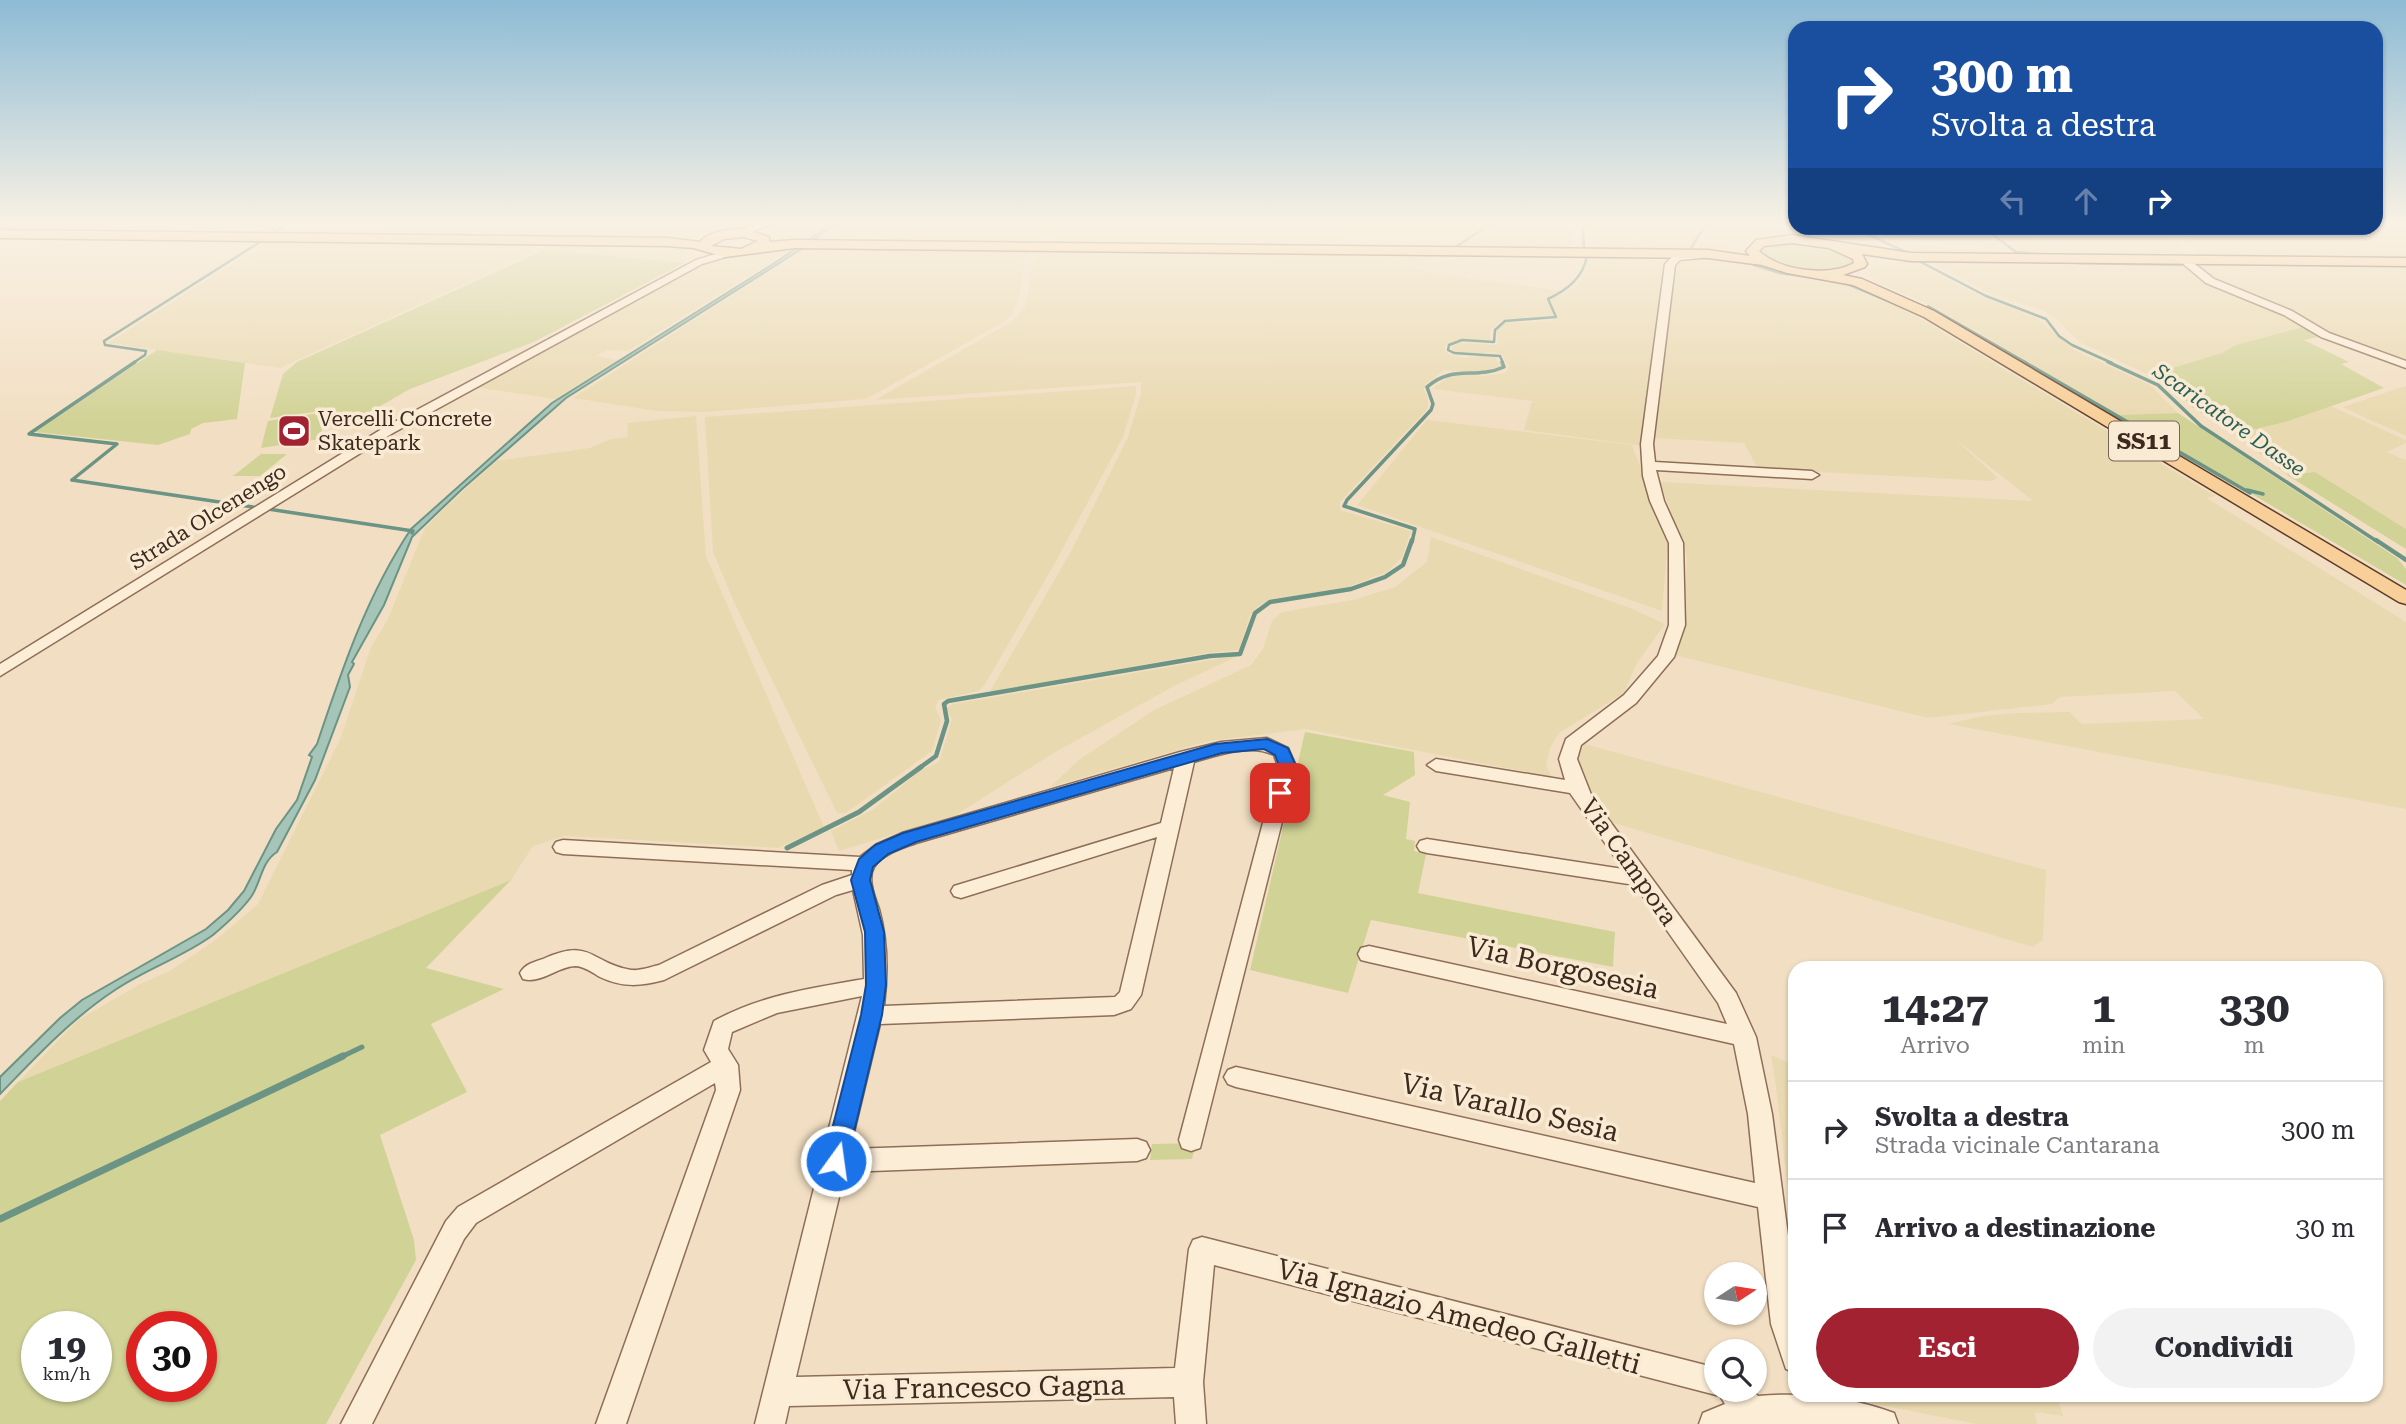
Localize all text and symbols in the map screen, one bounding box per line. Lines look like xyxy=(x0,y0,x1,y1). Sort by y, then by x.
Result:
text: 300 m xyxy=(1931,47,2073,104)
icon: right xyxy=(1816,49,1907,140)
text: Svolta a destra xyxy=(1931,106,2156,144)
icon: left xyxy=(1994,182,2032,220)
icon: ahead xyxy=(2067,182,2105,220)
icon: right xyxy=(2140,182,2178,220)
water label: Scaricatore Dasse xyxy=(2148,358,2309,481)
place label: Vercelli Concrete Skatepark xyxy=(318,407,492,455)
sports icon: Vercelli Concrete Skatepark xyxy=(275,412,313,450)
road number: SS11 xyxy=(2109,422,2179,461)
street label: Strada Olcenengo xyxy=(125,459,291,575)
pin xyxy=(1250,763,1310,823)
icon: arrive xyxy=(1261,774,1299,812)
street label: Via Campora xyxy=(1575,793,1683,931)
street label: Via Borgosesia xyxy=(1464,929,1662,1006)
text: 14:27 xyxy=(1882,983,1989,1032)
text: 1 xyxy=(2092,983,2116,1032)
text: 330 xyxy=(2219,983,2289,1032)
text: Arrivo xyxy=(1900,1032,1970,1059)
text: min xyxy=(2082,1032,2125,1059)
text: m xyxy=(2244,1032,2265,1059)
street label: Via Varallo Sesia xyxy=(1398,1066,1622,1149)
text: Svolta a destra xyxy=(1875,1102,2069,1132)
icon: right xyxy=(1816,1111,1854,1149)
text: 300 m xyxy=(2281,1115,2355,1145)
position arrow xyxy=(799,1124,873,1198)
text: Strada vicinale Cantarana xyxy=(1875,1132,2160,1159)
icon: arrive xyxy=(1816,1209,1854,1247)
text: Arrivo a destinazione xyxy=(1875,1213,2156,1243)
text: 30 m xyxy=(2296,1213,2355,1243)
street label: Via Ignazio Amedeo Galletti xyxy=(1273,1252,1644,1381)
north arrow xyxy=(1704,1262,1768,1325)
map controls xyxy=(1704,1262,1767,1402)
button: Esci xyxy=(1816,1308,2079,1388)
button: Condividi xyxy=(2093,1308,2355,1388)
speed limit sign: 30 xyxy=(126,1311,217,1402)
text: 19 xyxy=(47,1327,86,1368)
button: search xyxy=(1704,1339,1767,1402)
text: km/h xyxy=(42,1363,91,1384)
street label: Via Francesco Gagna xyxy=(843,1369,1125,1406)

